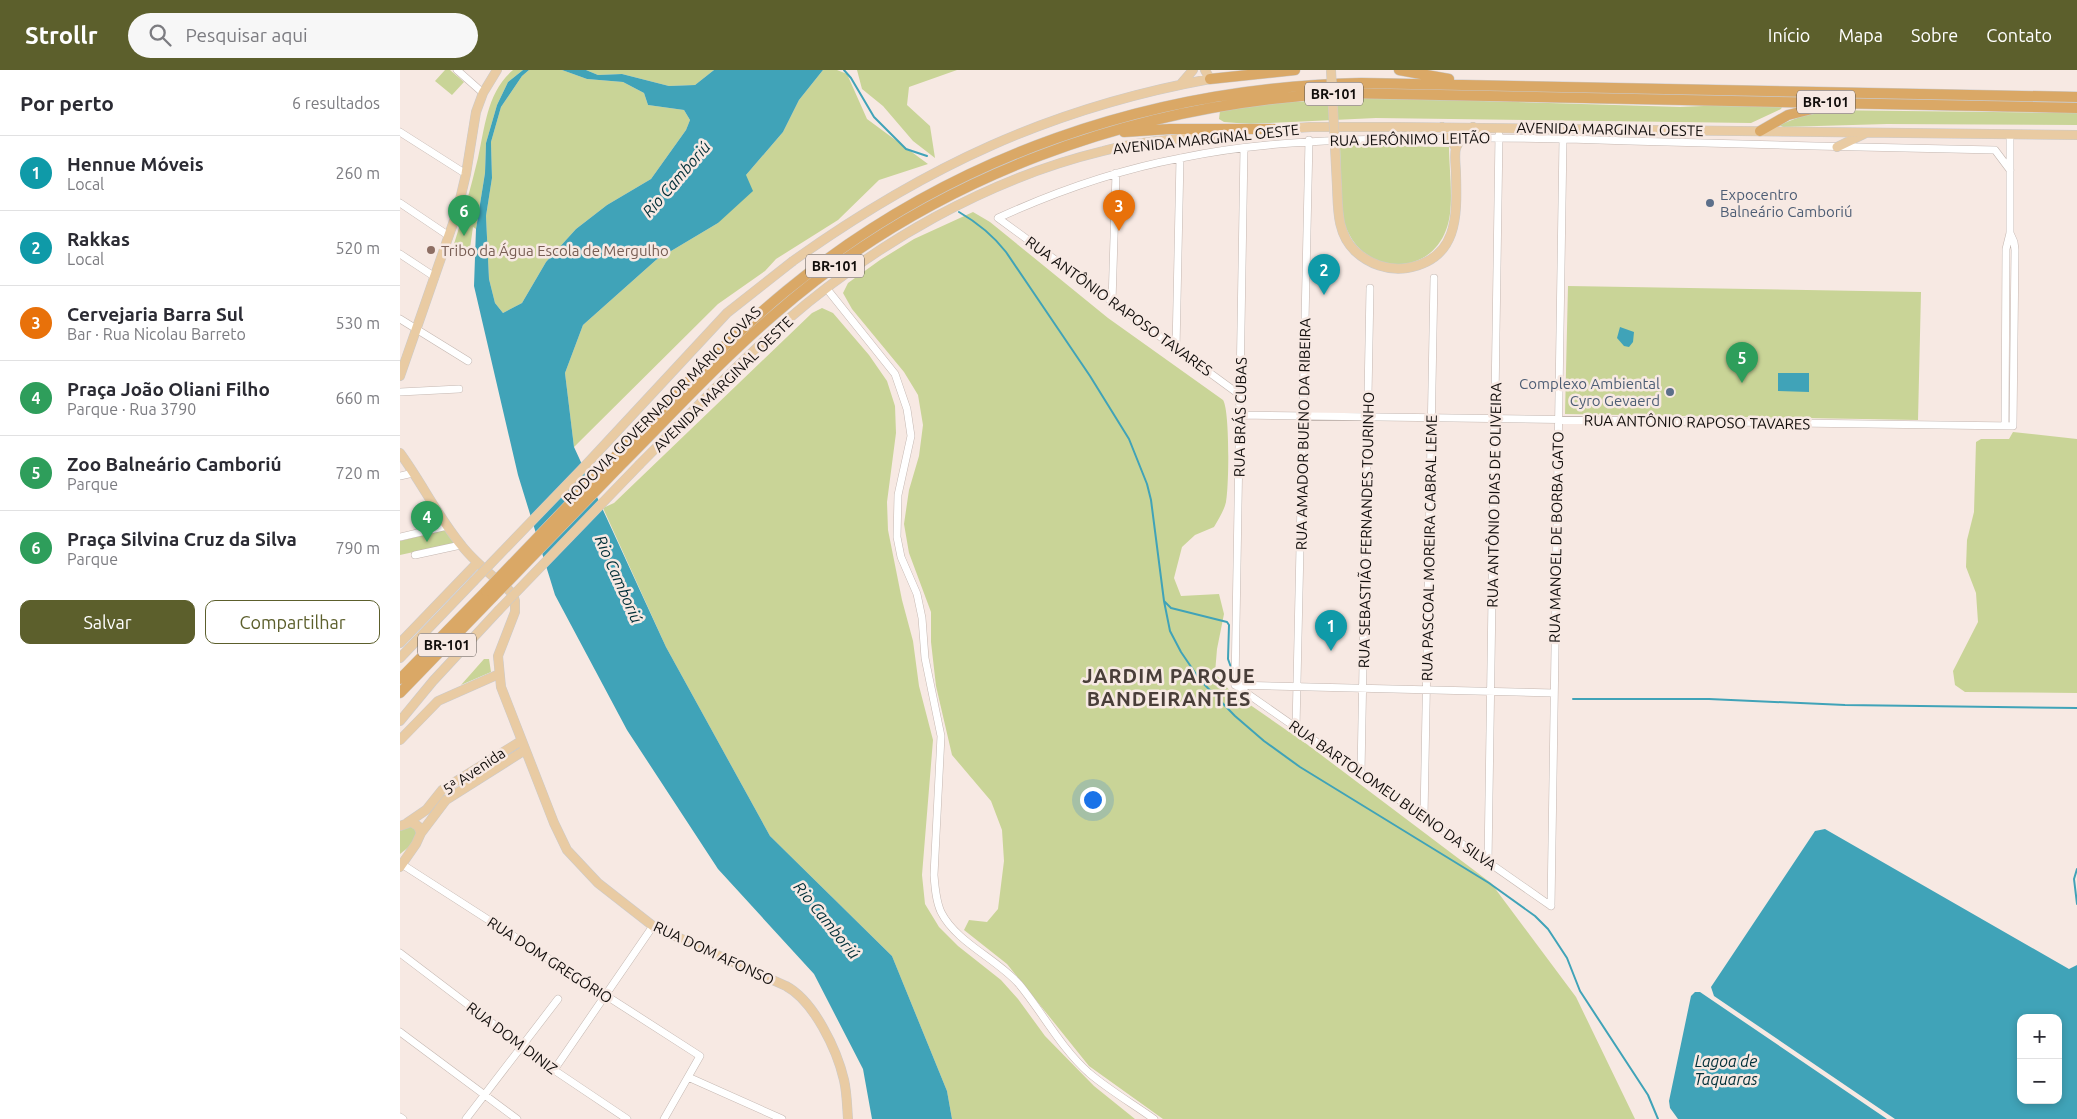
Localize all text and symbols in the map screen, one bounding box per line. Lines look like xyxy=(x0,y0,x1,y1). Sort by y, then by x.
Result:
search box xyxy=(128,13,478,58)
icon: search xyxy=(146,21,174,49)
text: Strollr xyxy=(25,22,98,49)
text: Pesquisar aqui xyxy=(186,24,308,46)
text: Início xyxy=(1768,25,1810,45)
text: Mapa xyxy=(1838,25,1883,45)
text: Sobre xyxy=(1911,25,1958,45)
text: Contato xyxy=(1986,25,2052,45)
road number: BR-101 xyxy=(1305,82,1363,106)
text: Por perto xyxy=(20,91,114,115)
road number: BR-101 xyxy=(1797,91,1855,114)
text: 6 resultados xyxy=(292,94,380,112)
street label: AVENIDA MARGINAL OESTE xyxy=(1516,119,1704,139)
street label: AVENIDA MARGINAL OESTE xyxy=(1112,121,1300,157)
street label: RUA JERÔNIMO LEITÃO xyxy=(1329,129,1491,149)
water label: Rio Camboriú xyxy=(638,137,714,220)
text: Hennue Móveis xyxy=(67,153,204,175)
text: 1 xyxy=(31,164,41,182)
text: 260 m xyxy=(335,164,380,182)
text: Local xyxy=(67,175,104,193)
place label: Expocentro Balneário Camboriú xyxy=(1720,186,1853,220)
pin: 3 xyxy=(1103,190,1135,231)
pin: 6 xyxy=(448,195,480,236)
marker: Expocentro Balneário Camboriú xyxy=(1704,197,1716,209)
text: Rakkas xyxy=(67,228,130,250)
street label: RUA ANTÔNIO RAPOSO TAVARES xyxy=(1022,233,1216,379)
text: 2 xyxy=(31,239,41,257)
text: 520 m xyxy=(335,239,380,257)
place label: Tribo da Água Escola de Mergulho xyxy=(441,242,669,259)
marker: Tribo da Água Escola de Mergulho xyxy=(425,244,437,256)
text: Local xyxy=(67,250,104,268)
pin: 2 xyxy=(1308,254,1340,295)
road number: BR-101 xyxy=(806,255,864,278)
text: Cervejaria Barra Sul xyxy=(67,303,244,325)
street label: RODOVIA GOVERNADOR MÁRIO COVAS xyxy=(560,303,764,507)
street label: AVENIDA MARGINAL OESTE xyxy=(650,313,796,455)
text: 3 xyxy=(31,314,41,332)
text: 530 m xyxy=(335,314,380,332)
street label: RUA AMADOR BUENO DA RIBEIRA xyxy=(1292,317,1314,550)
text: Bar · Rua Nicolau Barreto xyxy=(67,325,246,343)
pin: 5 xyxy=(1726,342,1758,383)
street label: RUA BRÁS CUBAS xyxy=(1230,357,1250,477)
place label: Complexo Ambiental Cyro Gevaerd xyxy=(1519,375,1660,409)
text: Praça João Oliani Filho xyxy=(67,378,270,400)
street label: RUA ANTÔNIO DIAS DE OLIVEIRA xyxy=(1484,382,1504,608)
marker: Complexo Ambiental Cyro Gevaerd xyxy=(1664,386,1676,398)
text: 4 xyxy=(31,389,41,407)
text: 660 m xyxy=(335,389,380,407)
street label: RUA SEBASTIÃO FERNANDES TOURINHO xyxy=(1355,392,1377,668)
text: Parque · Rua 3790 xyxy=(67,400,196,418)
street label: RUA ANTÔNIO RAPOSO TAVARES xyxy=(1584,412,1810,432)
street label: RUA PASCOAL MOREIRA CABRAL LEME xyxy=(1418,415,1440,681)
street label: RUA MANOEL DE BORBA GATO xyxy=(1546,431,1566,643)
text: Zoo Balneário Camboriú xyxy=(67,453,282,475)
text: 5 xyxy=(31,464,41,482)
text: 720 m xyxy=(335,464,380,482)
text: Parque xyxy=(67,475,118,493)
pin: 4 xyxy=(411,501,443,542)
text: Praça Silvina Cruz da Silva xyxy=(67,528,297,550)
water label: Rio Camboriú xyxy=(592,532,646,626)
text: 6 xyxy=(31,539,41,557)
text: 790 m xyxy=(335,539,380,557)
text: Parque xyxy=(67,550,118,568)
button: Salvar xyxy=(20,600,195,644)
button: Compartilhar xyxy=(205,600,380,644)
pin: 1 xyxy=(1315,610,1347,651)
road number: BR-101 xyxy=(418,634,476,656)
district label: JARDIM PARQUE BANDEIRANTES xyxy=(1082,664,1256,710)
street label: RUA BARTOLOMEU BUENO DA SILVA xyxy=(1286,717,1500,874)
street label: 5ª Avenida xyxy=(440,744,508,798)
your location xyxy=(1080,787,1106,813)
water label: Rio Camboriú xyxy=(790,878,864,962)
street label: RUA DOM GREGÓRIO xyxy=(484,913,616,1007)
street label: RUA DOM AFONSO xyxy=(651,918,777,988)
street label: RUA DOM DINIZ xyxy=(463,998,561,1078)
map controls xyxy=(2017,1014,2062,1104)
button: + xyxy=(2017,1014,2062,1059)
water label: Lagoa de Taquaras xyxy=(1694,1052,1758,1088)
button: − xyxy=(2017,1059,2062,1104)

